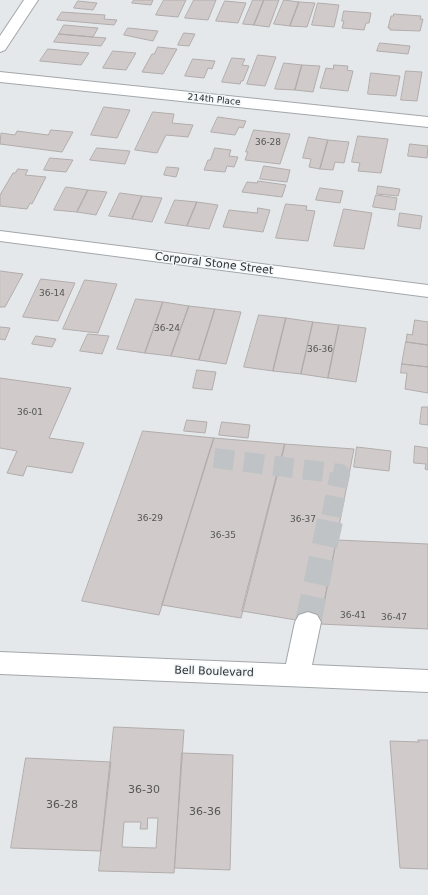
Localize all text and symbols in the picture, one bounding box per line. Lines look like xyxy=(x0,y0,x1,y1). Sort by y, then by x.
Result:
street label: 214th Place xyxy=(187,92,241,108)
house number: 36-28 xyxy=(255,138,281,148)
street label: Corporal Stone Street xyxy=(154,250,274,278)
house number: 36-14 xyxy=(39,289,65,299)
house number: 36-24 xyxy=(154,324,180,334)
house number: 36-36 xyxy=(307,345,333,355)
house number: 36-01 xyxy=(17,408,43,418)
house number: 36-29 xyxy=(137,514,163,524)
house number: 36-37 xyxy=(290,515,316,525)
house number: 36-35 xyxy=(210,531,236,541)
house number: 36-41 xyxy=(340,611,366,621)
house number: 36-47 xyxy=(381,613,407,623)
street label: Bell Boulevard xyxy=(174,664,254,680)
house number: 36-30 xyxy=(128,783,160,797)
house number: 36-28 xyxy=(46,798,78,812)
house number: 36-36 xyxy=(189,805,221,819)

